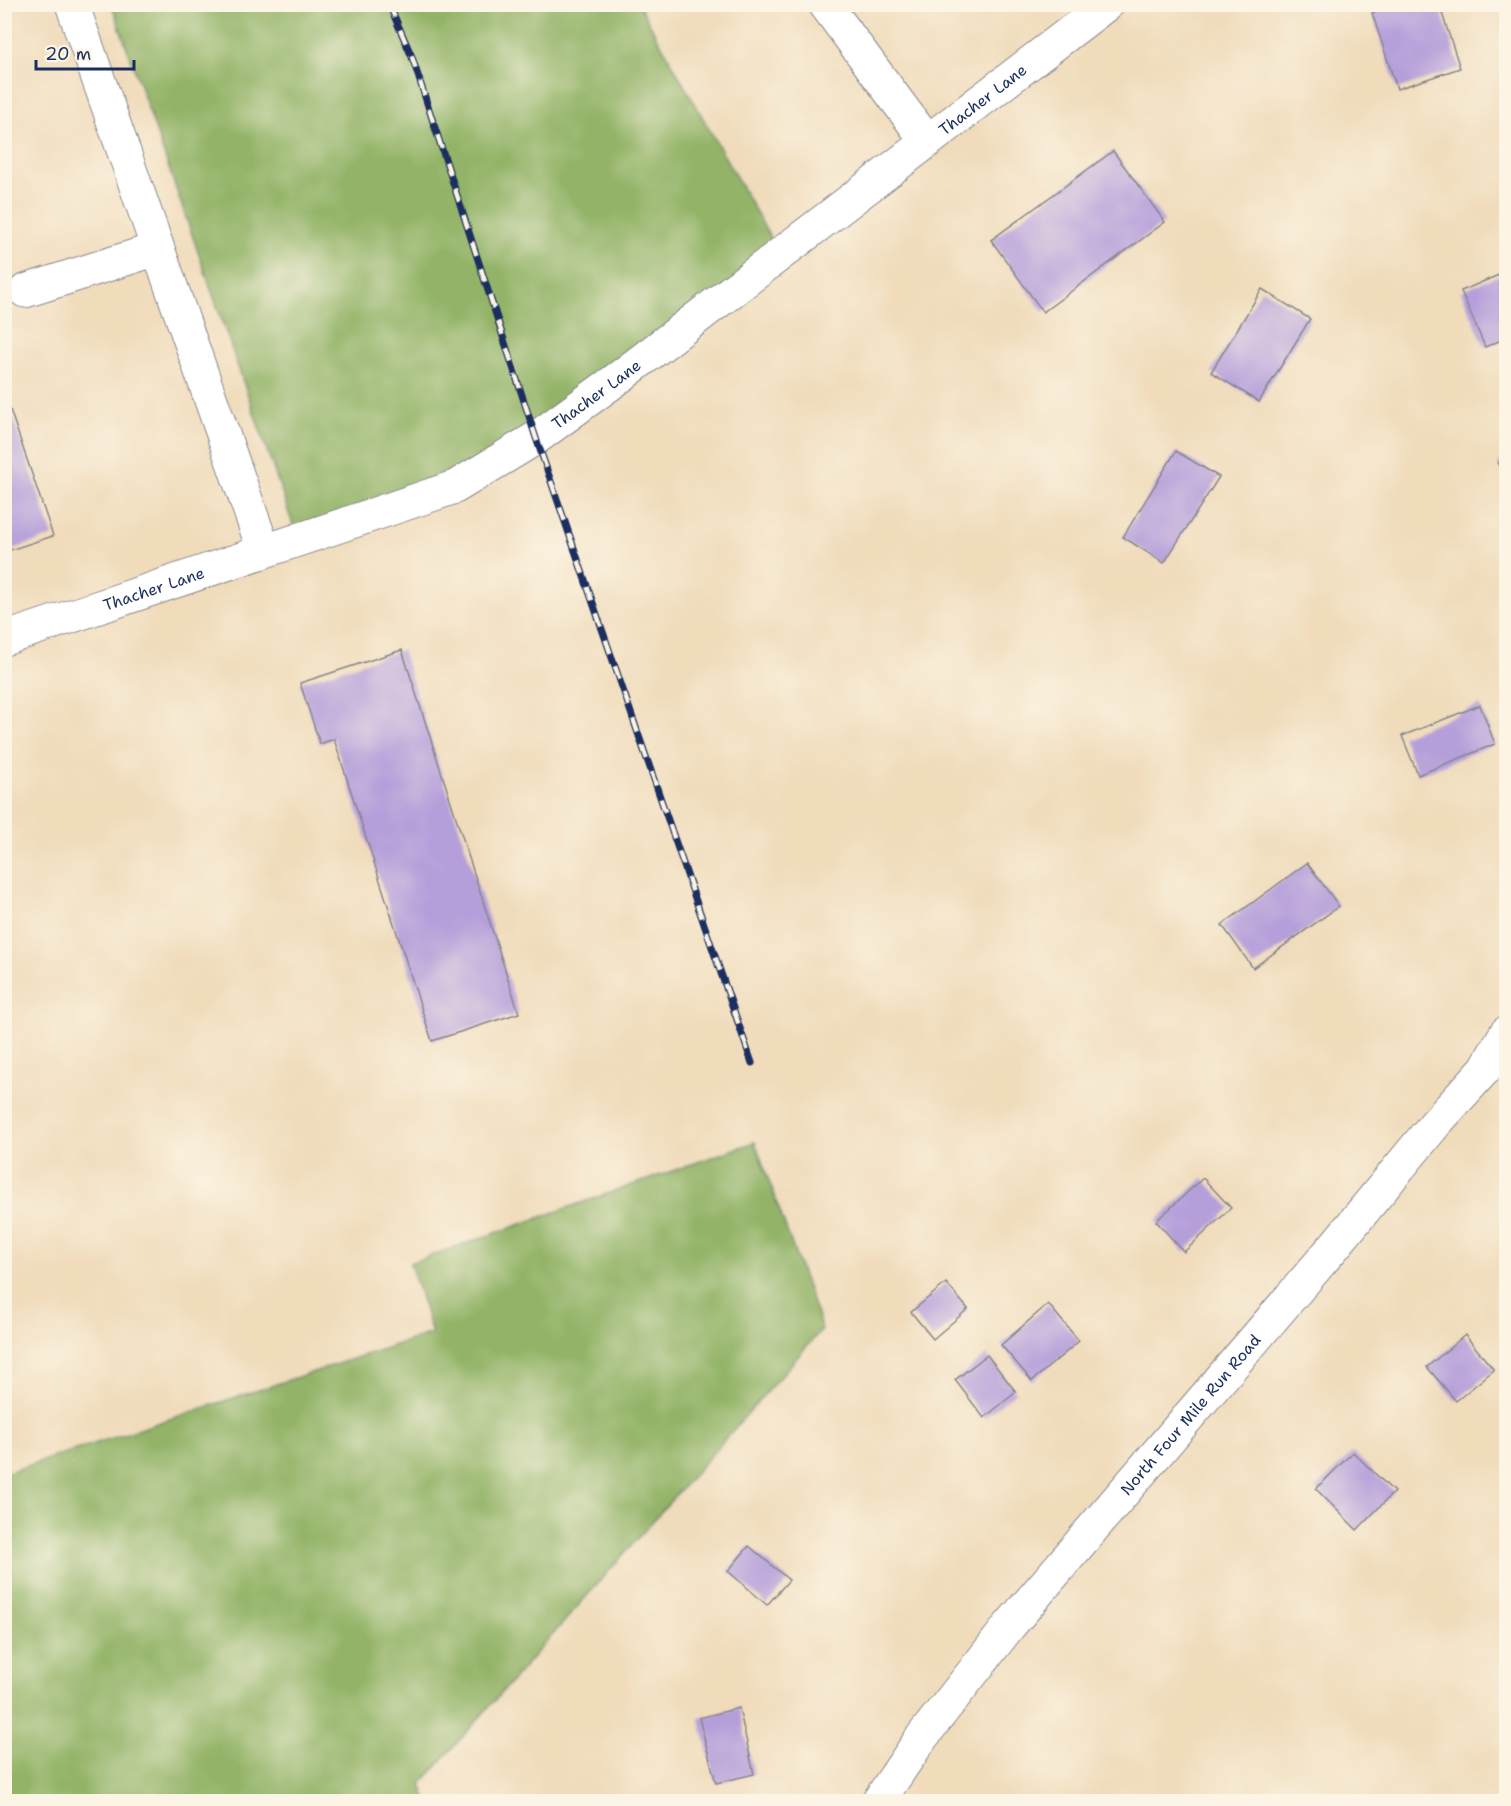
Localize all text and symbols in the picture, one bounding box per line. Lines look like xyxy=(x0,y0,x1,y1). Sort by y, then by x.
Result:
scale bar xyxy=(36,33,134,71)
text: 20 m xyxy=(45,42,91,66)
street label: Thacher Lane xyxy=(934,59,1031,140)
street label: Thacher Lane xyxy=(547,354,645,434)
street label: Thacher Lane xyxy=(100,562,207,615)
street label: North Four Mile Run Road xyxy=(1115,1330,1265,1499)

